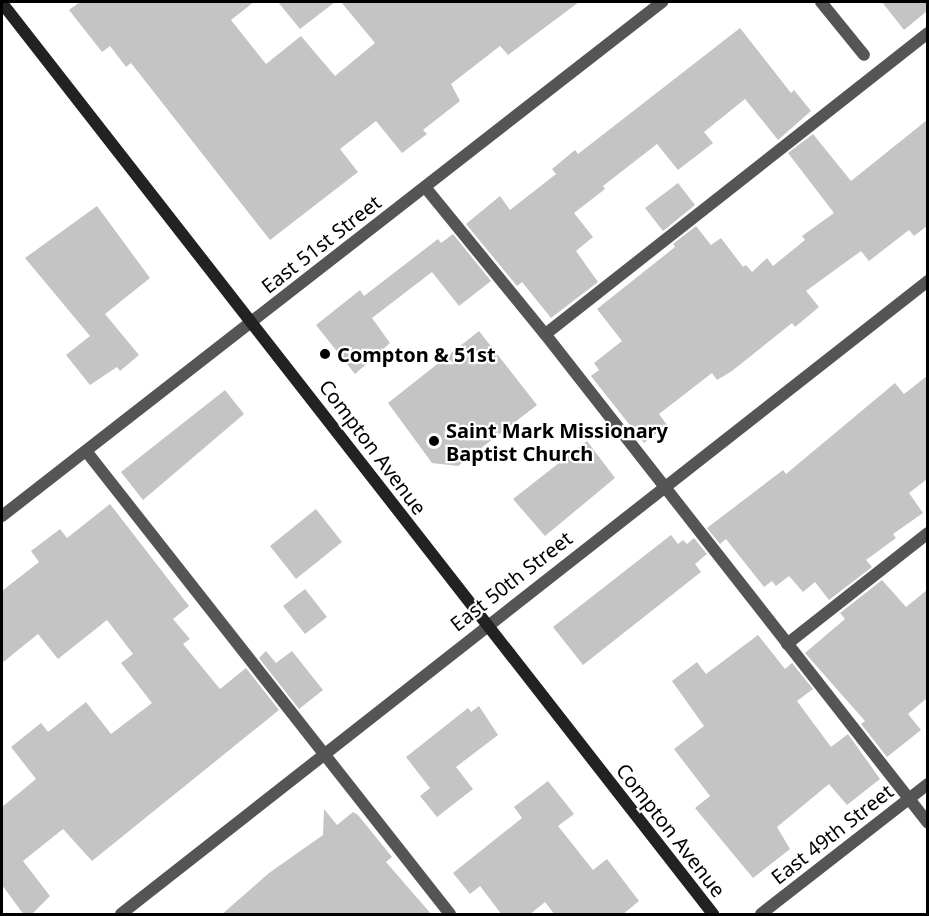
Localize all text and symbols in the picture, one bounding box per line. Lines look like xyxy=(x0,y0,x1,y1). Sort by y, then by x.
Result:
street label: East 51st Street xyxy=(256,190,386,298)
place label: Compton & 51st xyxy=(337,342,496,366)
marker: Compton & 51st xyxy=(318,347,332,361)
street label: Compton Avenue xyxy=(314,375,432,519)
place label: Saint Mark Missionary Baptist Church xyxy=(446,418,668,465)
marker: Saint Mark Missionary Baptist Church xyxy=(427,434,441,448)
street label: East 50th Street xyxy=(445,526,577,636)
street label: Compton Avenue xyxy=(611,758,731,902)
street label: East 49th Street xyxy=(766,779,898,889)

